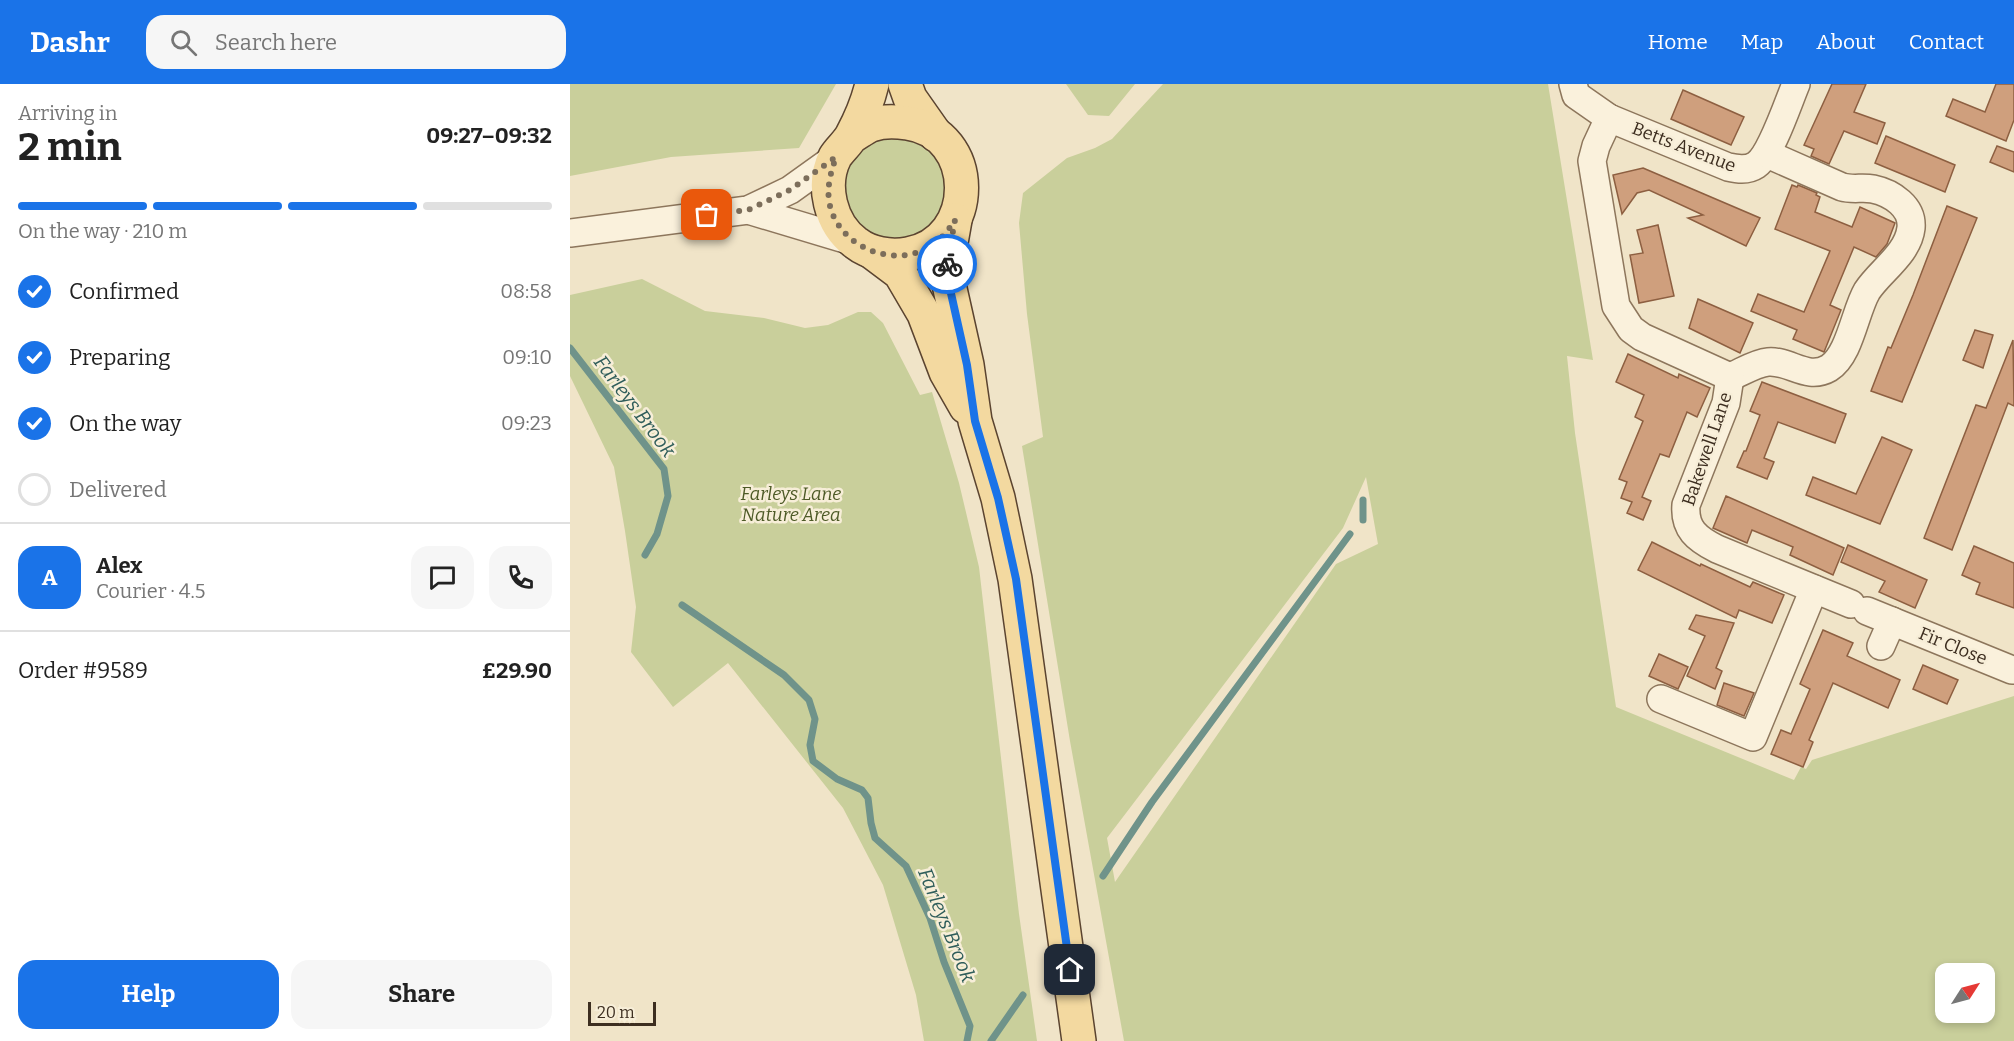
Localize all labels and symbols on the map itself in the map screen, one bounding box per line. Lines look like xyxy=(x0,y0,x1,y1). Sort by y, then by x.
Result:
street label: Betts Avenue xyxy=(1629,117,1739,177)
pin xyxy=(681,189,732,240)
courier xyxy=(917,234,977,294)
water label: Farleys Brook xyxy=(589,350,681,462)
street label: Bakewell Lane xyxy=(1677,389,1737,509)
park label: Farleys Lane Nature Area xyxy=(741,483,841,526)
street label: Fir Close xyxy=(1916,622,1990,670)
water label: Farleys Brook xyxy=(913,864,981,986)
pin xyxy=(1044,944,1095,995)
north arrow xyxy=(1935,963,1995,1023)
scale bar xyxy=(588,999,656,1026)

